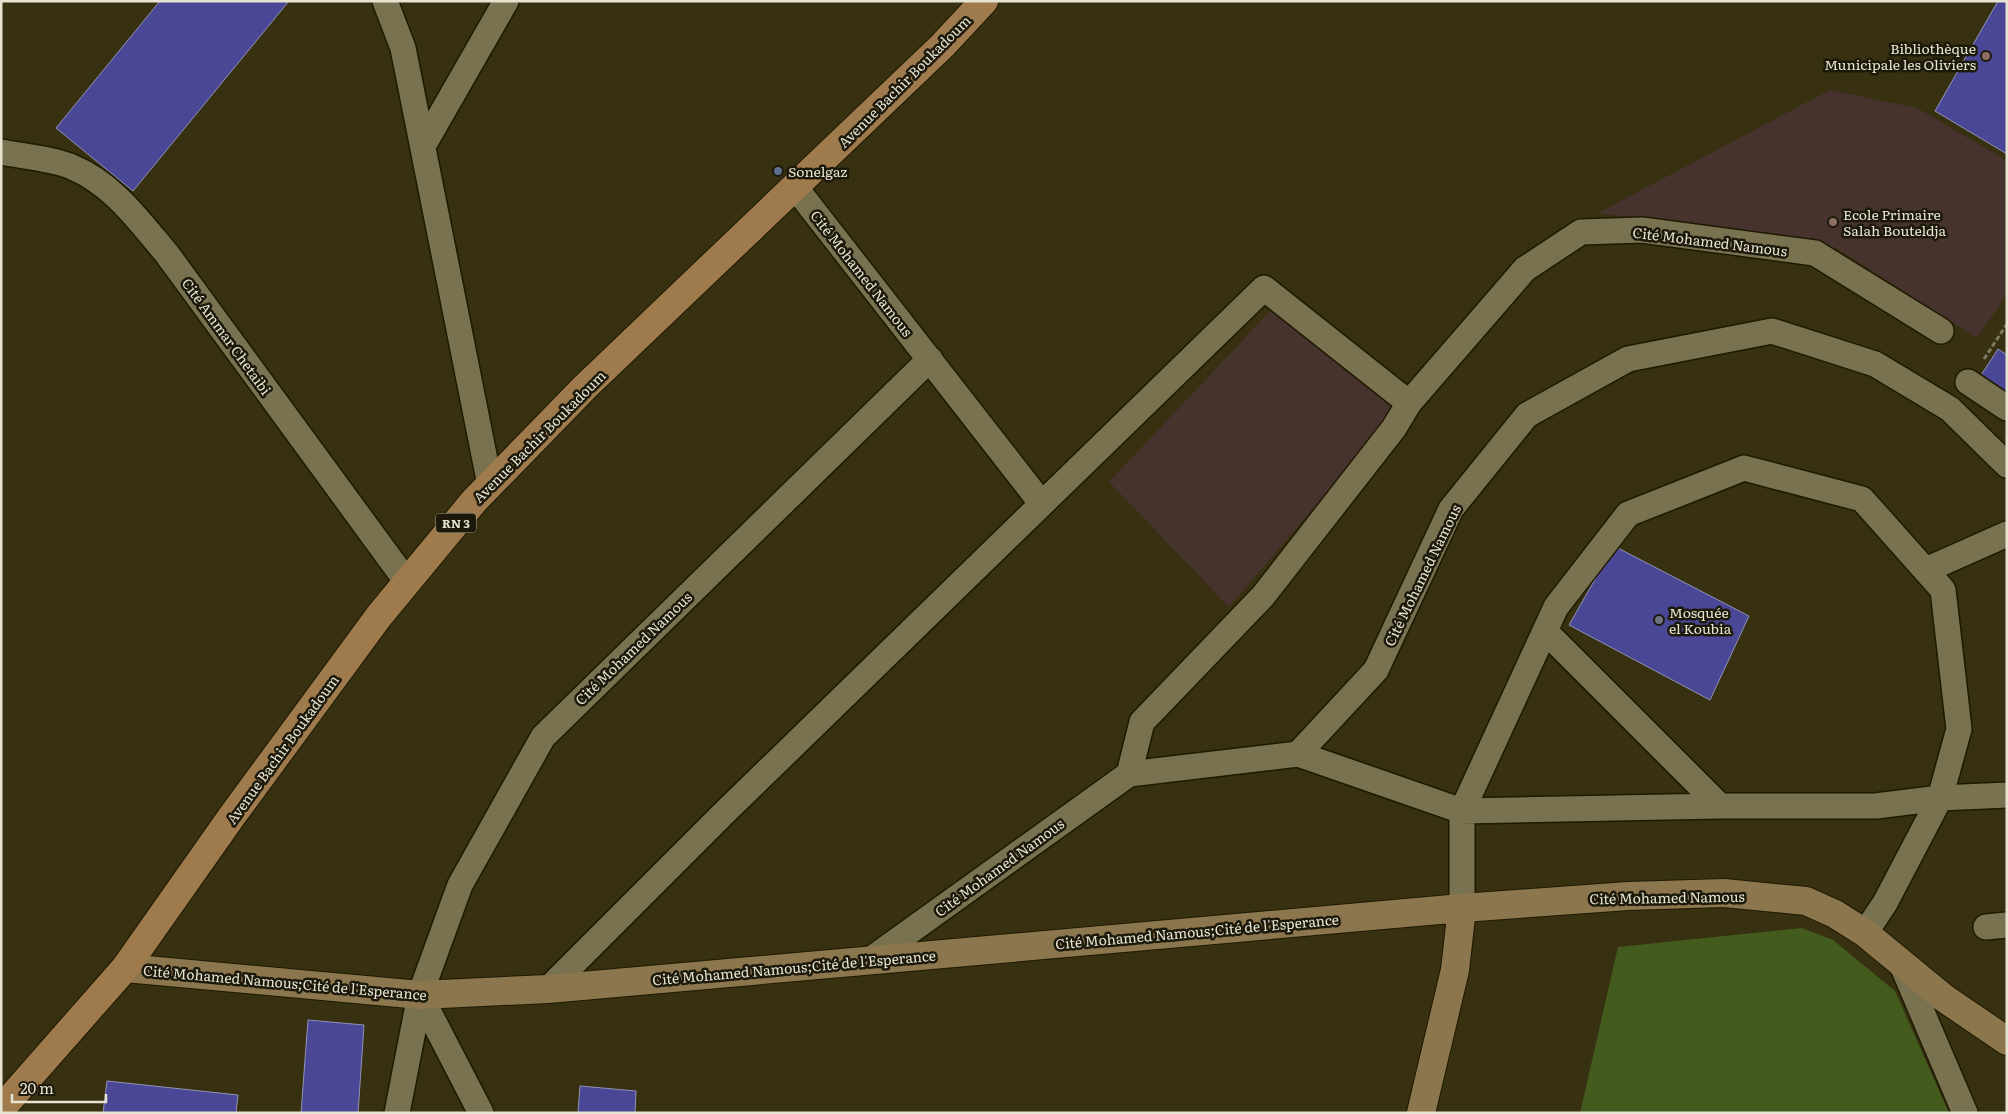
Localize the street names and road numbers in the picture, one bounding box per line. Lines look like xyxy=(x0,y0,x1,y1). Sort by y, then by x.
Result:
street label: Avenue Bachir Boukadoum xyxy=(833,10,975,152)
street label: Cité Mohamed Namous xyxy=(806,206,918,340)
street label: Cité Mohamed Namous xyxy=(1632,222,1788,260)
street label: Cité Ammar Chetaibi xyxy=(178,273,276,399)
street label: Avenue Bachir Boukadoum xyxy=(468,365,610,507)
street label: Cité Mohamed Namous xyxy=(1379,501,1465,649)
road number: RN 3 xyxy=(436,514,476,532)
street label: Cité Mohamed Namous xyxy=(570,587,696,709)
street label: Avenue Bachir Boukadoum xyxy=(221,670,343,828)
street label: Cité Mohamed Namous xyxy=(930,813,1068,921)
street label: Cité Mohamed Namous xyxy=(1589,886,1745,908)
street label: Cité Mohamed Namous;Cité de l'Esperance xyxy=(1054,909,1340,953)
street label: Cité Mohamed Namous;Cité de l'Esperance xyxy=(651,945,937,989)
street label: Cité Mohamed Namous;Cité de l'Esperance xyxy=(142,960,428,1004)

